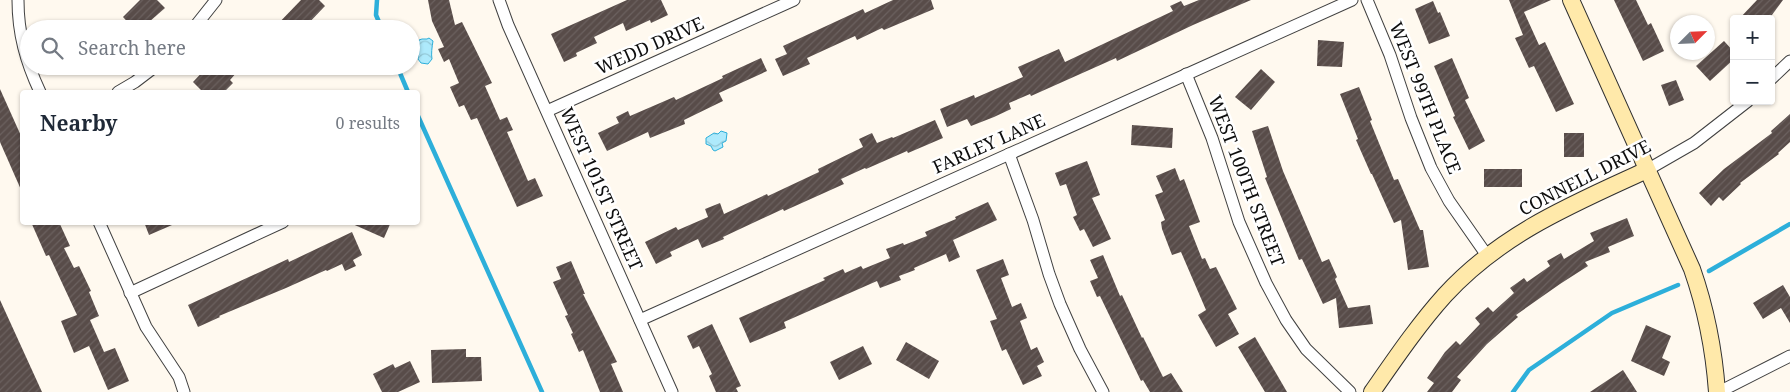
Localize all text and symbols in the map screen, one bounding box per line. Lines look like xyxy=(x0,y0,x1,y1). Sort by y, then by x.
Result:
street label: WEDD DRIVE xyxy=(592,11,707,80)
north arrow xyxy=(1670,15,1715,60)
map controls xyxy=(1730,15,1775,105)
button: + xyxy=(1730,15,1775,60)
street label: WEST 99TH PLACE xyxy=(1384,18,1467,177)
search box xyxy=(20,20,420,75)
icon: search xyxy=(38,34,66,62)
text: Search here xyxy=(78,35,186,61)
button: − xyxy=(1730,60,1775,105)
street label: WEST 100TH STREET xyxy=(1203,92,1291,269)
street label: WEST 101ST STREET xyxy=(555,103,649,274)
street label: FARLEY LANE xyxy=(929,108,1049,179)
text: Nearby xyxy=(40,109,118,137)
text: 0 results xyxy=(336,112,400,134)
street label: CONNELL DRIVE xyxy=(1514,133,1655,221)

